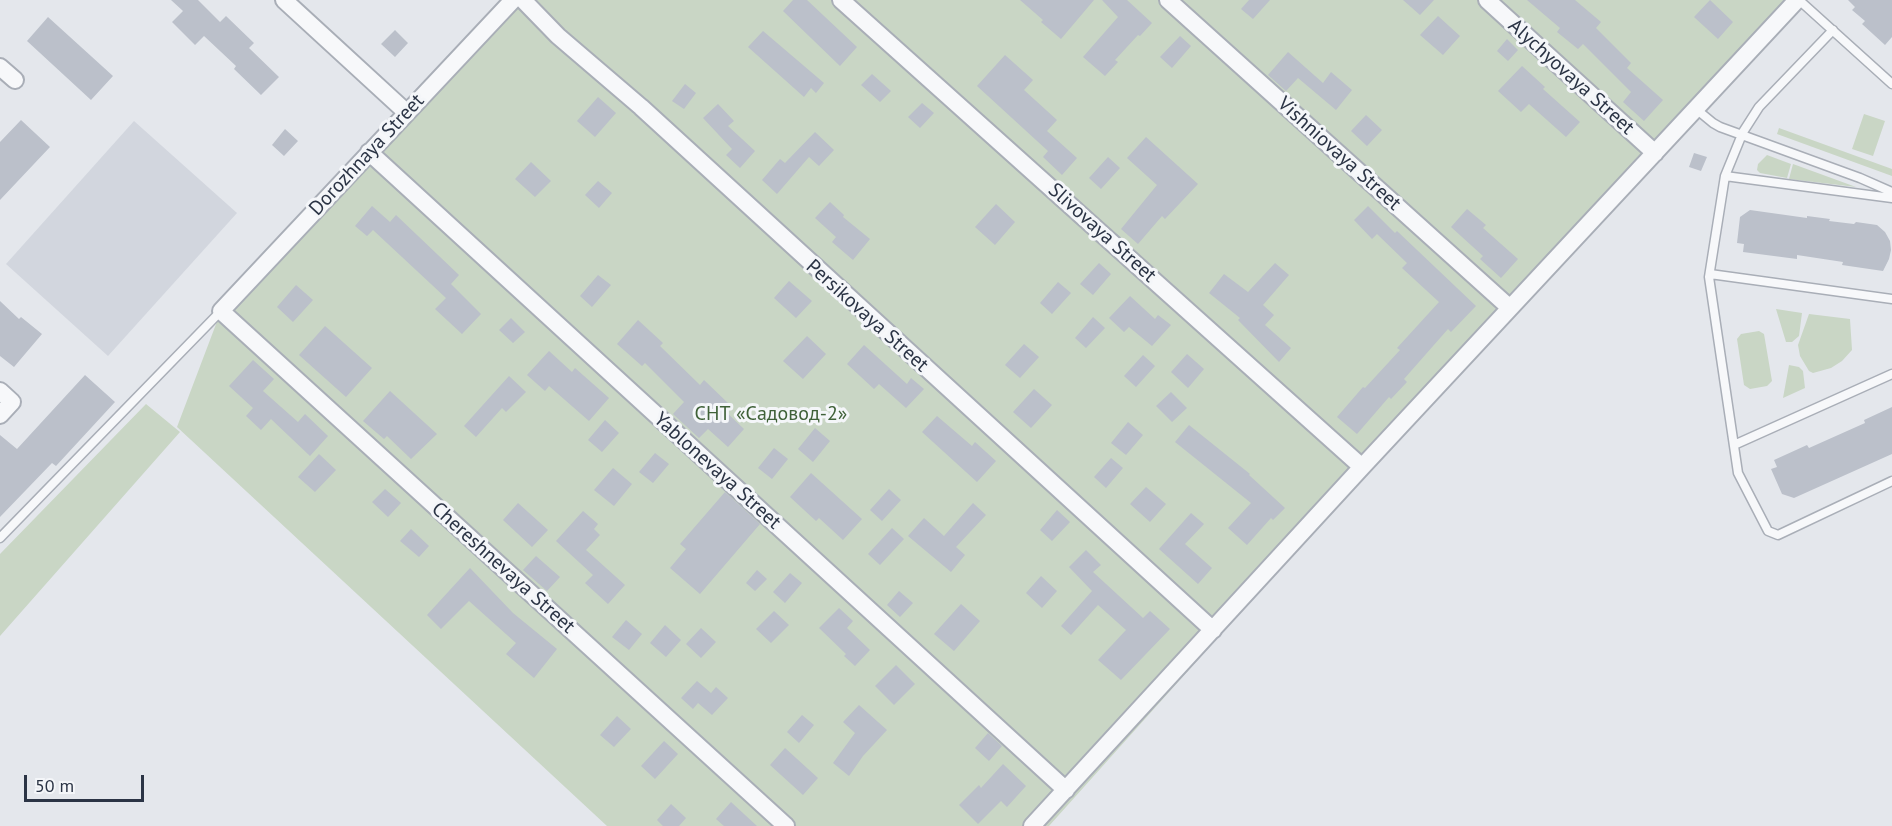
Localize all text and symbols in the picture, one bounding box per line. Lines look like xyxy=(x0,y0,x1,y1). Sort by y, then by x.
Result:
street label: Alychyovaya Street xyxy=(1503,14,1639,140)
street label: Dorozhnaya Street xyxy=(305,89,429,221)
street label: Vishniovaya Street xyxy=(1272,92,1406,216)
street label: Slivovaya Street xyxy=(1043,178,1161,288)
street label: Persikovaya Street xyxy=(801,255,933,377)
park label: СНТ «Садовод-2» xyxy=(695,402,847,426)
street label: Yablonevaya Street xyxy=(648,408,786,534)
street label: Chereshnevaya Street xyxy=(426,497,580,639)
scale bar xyxy=(27,763,147,801)
text: 50 m xyxy=(35,774,74,797)

